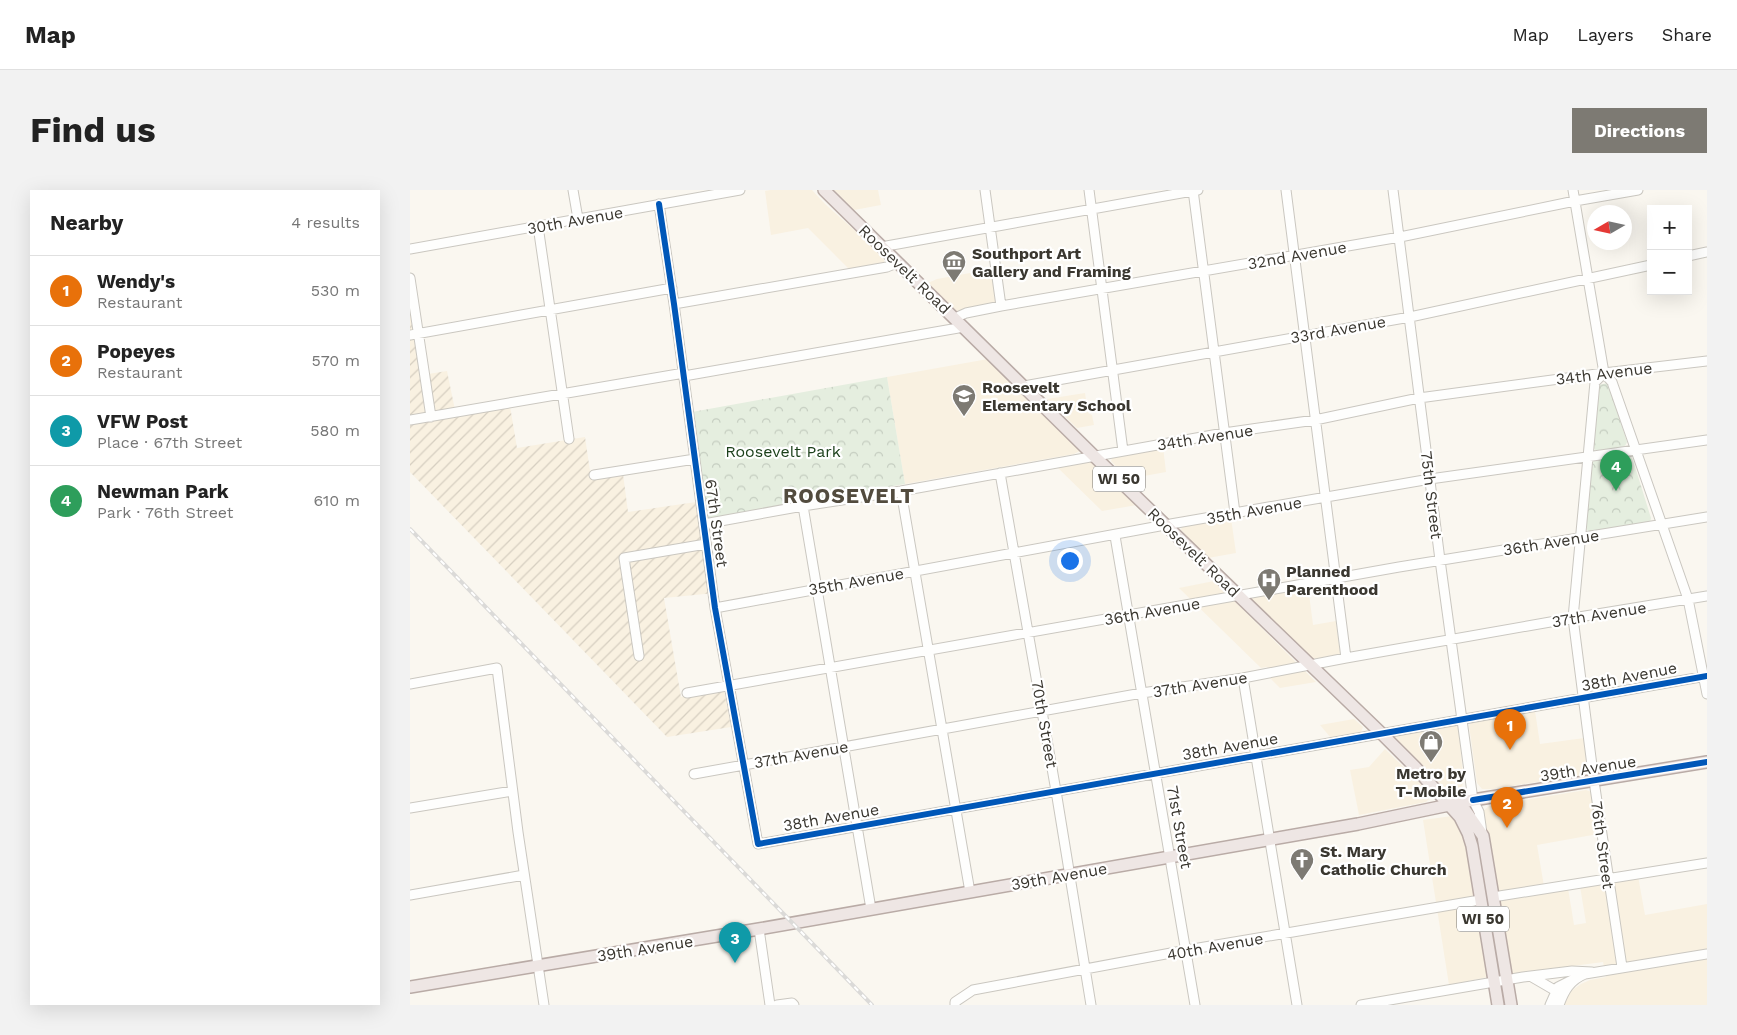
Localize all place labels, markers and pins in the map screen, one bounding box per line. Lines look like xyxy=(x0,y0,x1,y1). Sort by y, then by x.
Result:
place label: Southport Art Gallery and Framing xyxy=(972,244,1131,281)
museum icon: Southport Art Gallery and Framing xyxy=(941,249,967,283)
place label: Roosevelt Elementary School xyxy=(982,378,1132,415)
school or university icon: Roosevelt Elementary School xyxy=(951,383,977,417)
pin: 4 xyxy=(1600,450,1632,491)
place label: Planned Parenthood xyxy=(1286,562,1378,599)
hospital icon: Planned Parenthood xyxy=(1256,567,1282,601)
pin: 1 xyxy=(1494,709,1526,750)
shop icon: Metro by T-Mobile xyxy=(1418,729,1444,763)
place label: Metro by T-Mobile xyxy=(1396,764,1467,801)
pin: 2 xyxy=(1491,787,1523,828)
place label: St. Mary Catholic Church xyxy=(1320,842,1447,879)
church icon: St. Mary Catholic Church xyxy=(1289,847,1315,881)
pin: 3 xyxy=(719,922,751,963)

